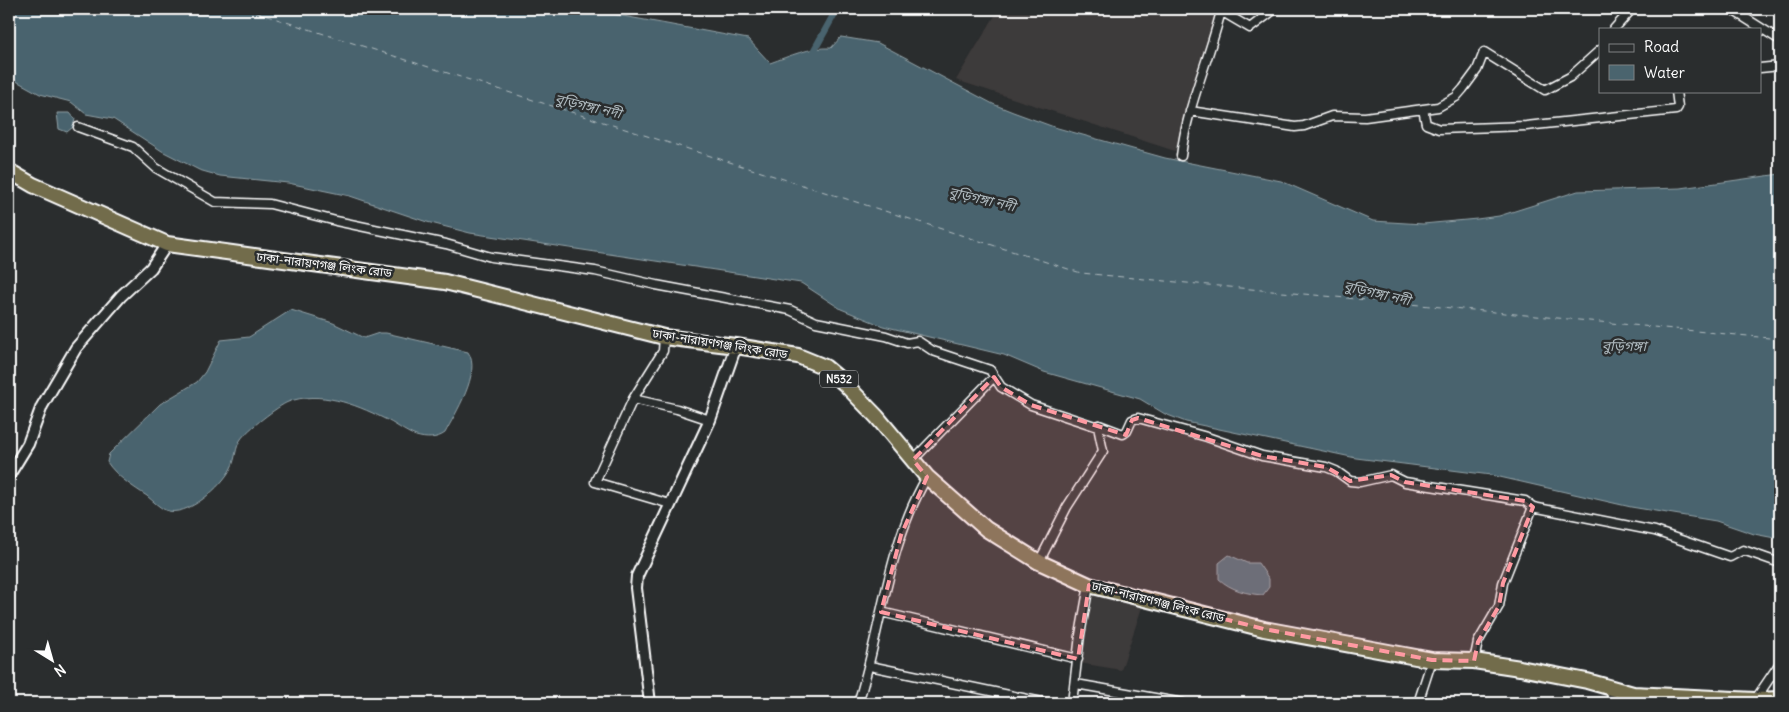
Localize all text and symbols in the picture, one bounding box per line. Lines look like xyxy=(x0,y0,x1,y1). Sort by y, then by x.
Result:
legend xyxy=(1599,28,1762,92)
text: Road xyxy=(1644,37,1679,56)
text: Water xyxy=(1644,63,1685,82)
water label: বুড়িগঙ্গা নদী xyxy=(553,90,626,123)
water label: বুড়িগঙ্গা নদী xyxy=(947,183,1020,216)
street label: ঢাকা-নারায়ণগঞ্জ লিংক রোড xyxy=(255,249,393,280)
water label: বুড়িগঙ্গা নদী xyxy=(1342,277,1415,310)
street label: ঢাকা-নারায়ণগঞ্জ লিংক রোড xyxy=(651,325,789,362)
water label: বুড়িগঙ্গা xyxy=(1602,337,1649,355)
road number: N532 xyxy=(820,370,858,388)
street label: ঢাকা-নারায়ণগঞ্জ লিংক রোড xyxy=(1089,578,1226,625)
north arrow xyxy=(28,634,78,684)
text: N xyxy=(51,660,69,680)

